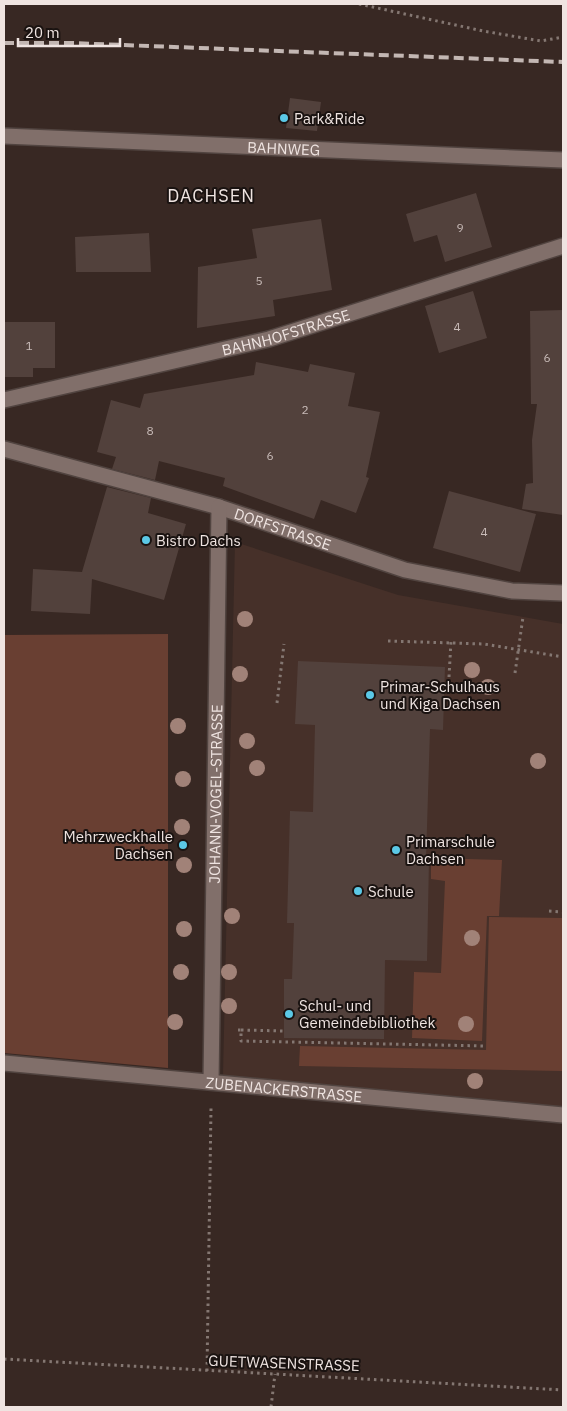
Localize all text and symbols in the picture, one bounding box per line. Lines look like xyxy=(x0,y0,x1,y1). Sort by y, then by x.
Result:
scale bar xyxy=(18,15,120,47)
text: 20 m xyxy=(25,23,60,42)
place label: Park&Ride xyxy=(294,109,365,128)
marker: Park&Ride xyxy=(278,112,290,124)
street label: BAHNWEG xyxy=(247,137,321,159)
district label: DACHSEN xyxy=(167,184,255,207)
house number: 9 xyxy=(456,220,464,235)
house number: 5 xyxy=(255,273,263,288)
street label: BAHNHOFSTRASSE xyxy=(220,305,352,359)
house number: 4 xyxy=(453,319,461,334)
house number: 1 xyxy=(25,338,33,353)
house number: 6 xyxy=(543,350,551,365)
house number: 2 xyxy=(301,402,309,417)
house number: 8 xyxy=(146,423,154,438)
house number: 6 xyxy=(266,448,274,463)
street label: DORFSTRASSE xyxy=(232,503,334,554)
house number: 4 xyxy=(480,524,488,539)
place label: Bistro Dachs xyxy=(156,531,241,550)
marker: Bistro Dachs xyxy=(140,534,152,546)
place label: Primar-Schulhaus und Kiga Dachsen xyxy=(380,677,500,713)
marker: Primar-Schulhaus und Kiga Dachsen xyxy=(364,689,376,701)
street label: JOHANN-VOGEL-STRASSE xyxy=(204,704,226,884)
place label: Mehrzweckhalle Dachsen xyxy=(64,827,173,863)
place label: Primarschule Dachsen xyxy=(406,832,495,868)
marker: Mehrzweckhalle Dachsen xyxy=(177,839,189,851)
marker: Primarschule Dachsen xyxy=(390,844,402,856)
place label: Schule xyxy=(368,882,414,901)
marker: Schule xyxy=(352,885,364,897)
place label: Schul- und Gemeindebibliothek xyxy=(299,996,436,1032)
marker: Schul- und Gemeindebibliothek xyxy=(283,1008,295,1020)
street label: ZUBENACKERSTRASSE xyxy=(205,1072,363,1106)
street label: GUETWASENSTRASSE xyxy=(208,1351,360,1375)

